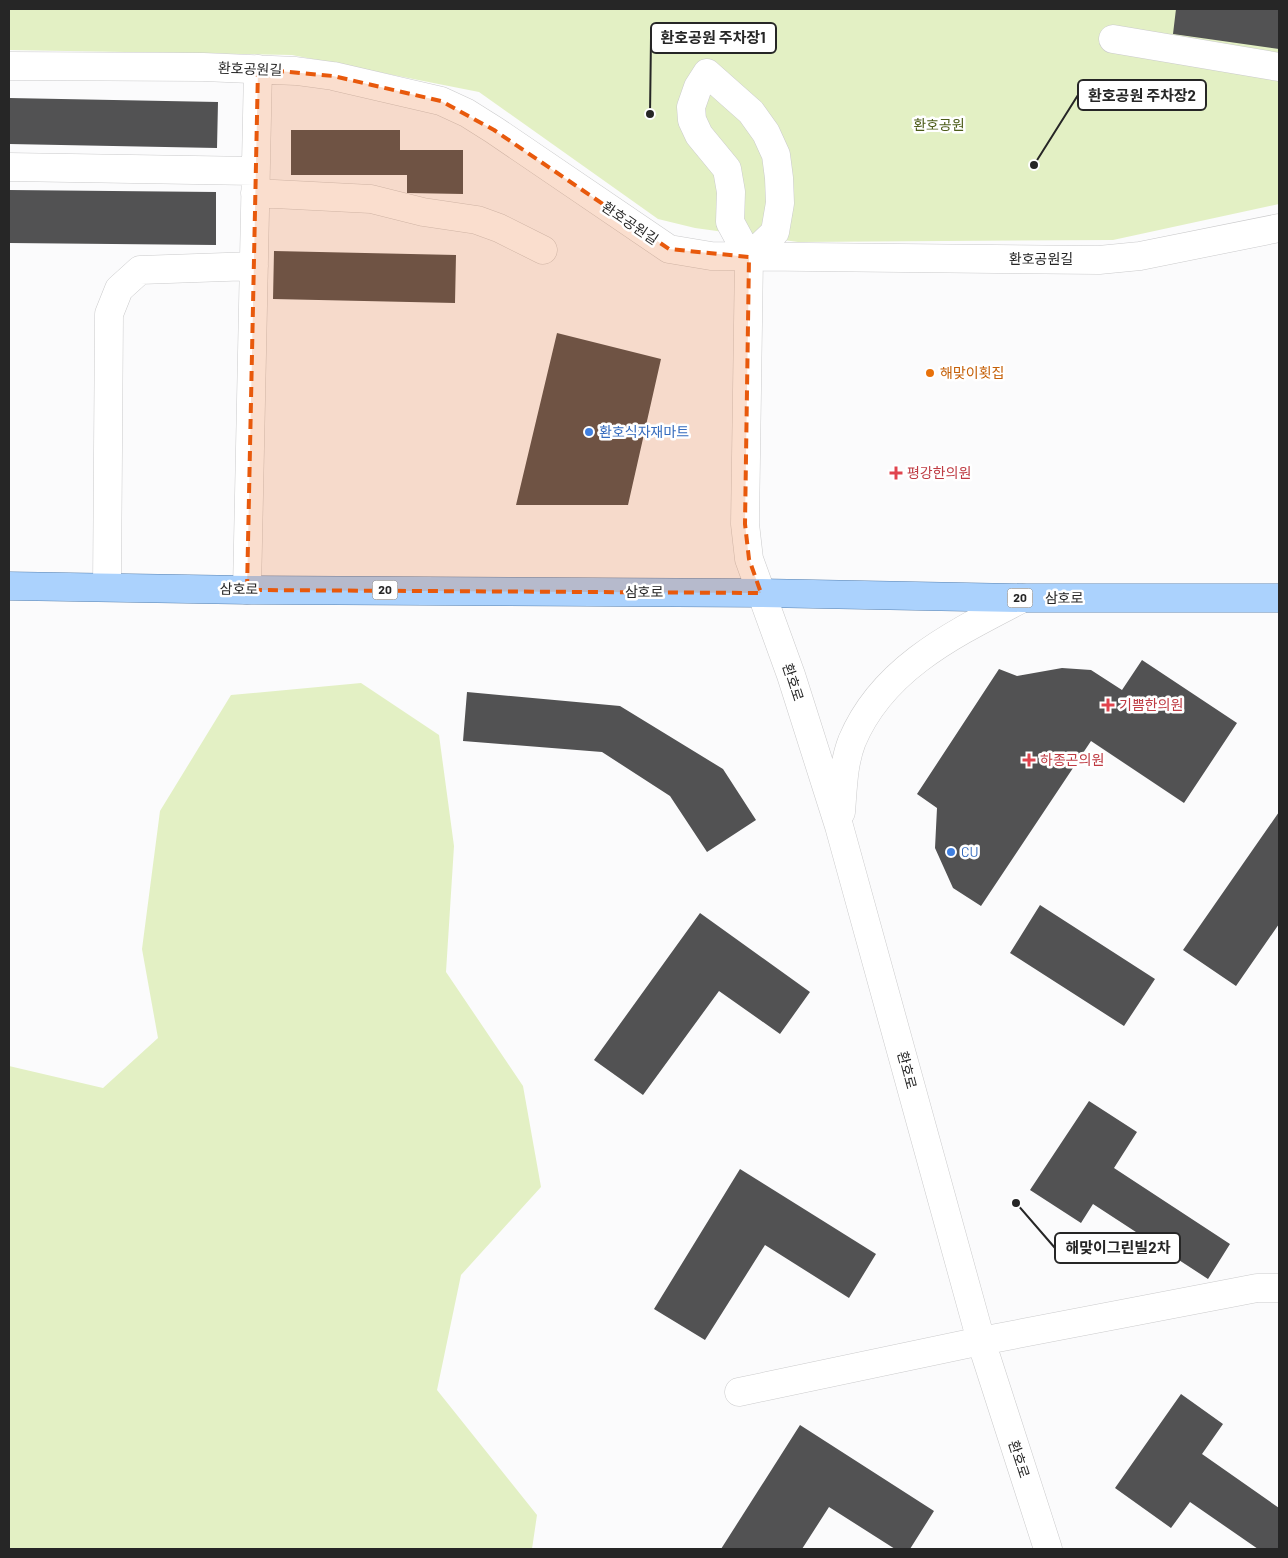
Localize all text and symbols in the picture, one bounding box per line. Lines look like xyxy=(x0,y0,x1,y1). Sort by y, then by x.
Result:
callout: 환호공원 주차장1 xyxy=(651,23,776,53)
text: 환호공원 주차장1 xyxy=(661,28,765,46)
street label: 환호공원길 xyxy=(218,59,282,78)
callout: 환호공원 주차장2 xyxy=(1078,80,1206,110)
text: 환호공원 주차장2 xyxy=(1088,86,1196,104)
park label: 환호공원 xyxy=(913,116,965,133)
street label: 환호공원길 xyxy=(599,198,662,248)
street label: 환호공원길 xyxy=(1009,250,1073,267)
place label: 해맞이횟집 xyxy=(940,364,1004,381)
marker: 해맞이횟집 xyxy=(924,367,936,379)
place label: 환호식자재마트 xyxy=(599,423,689,440)
marker: 환호식자재마트 xyxy=(583,426,595,438)
place label: 평강한의원 xyxy=(907,464,971,481)
marker: 평강한의원 xyxy=(889,466,903,480)
street label: 삼호로 xyxy=(220,580,259,597)
road number: 20 xyxy=(372,580,398,600)
street label: 삼호로 xyxy=(625,583,663,600)
road number: 20 xyxy=(1008,588,1032,608)
street label: 삼호로 xyxy=(1045,589,1083,606)
street label: 환호로 xyxy=(779,661,808,703)
place label: 기쁨한의원 xyxy=(1119,696,1183,713)
marker: 기쁨한의원 xyxy=(1101,698,1115,712)
place label: 하종곤의원 xyxy=(1040,751,1104,768)
marker: 하종곤의원 xyxy=(1022,753,1036,767)
place label: CU xyxy=(961,843,979,860)
marker: CU xyxy=(945,846,957,858)
street label: 환호로 xyxy=(894,1049,921,1091)
callout: 해맞이그린빌2차 xyxy=(1055,1233,1180,1263)
text: 해맞이그린빌2차 xyxy=(1065,1238,1171,1256)
street label: 환호로 xyxy=(1005,1438,1034,1480)

